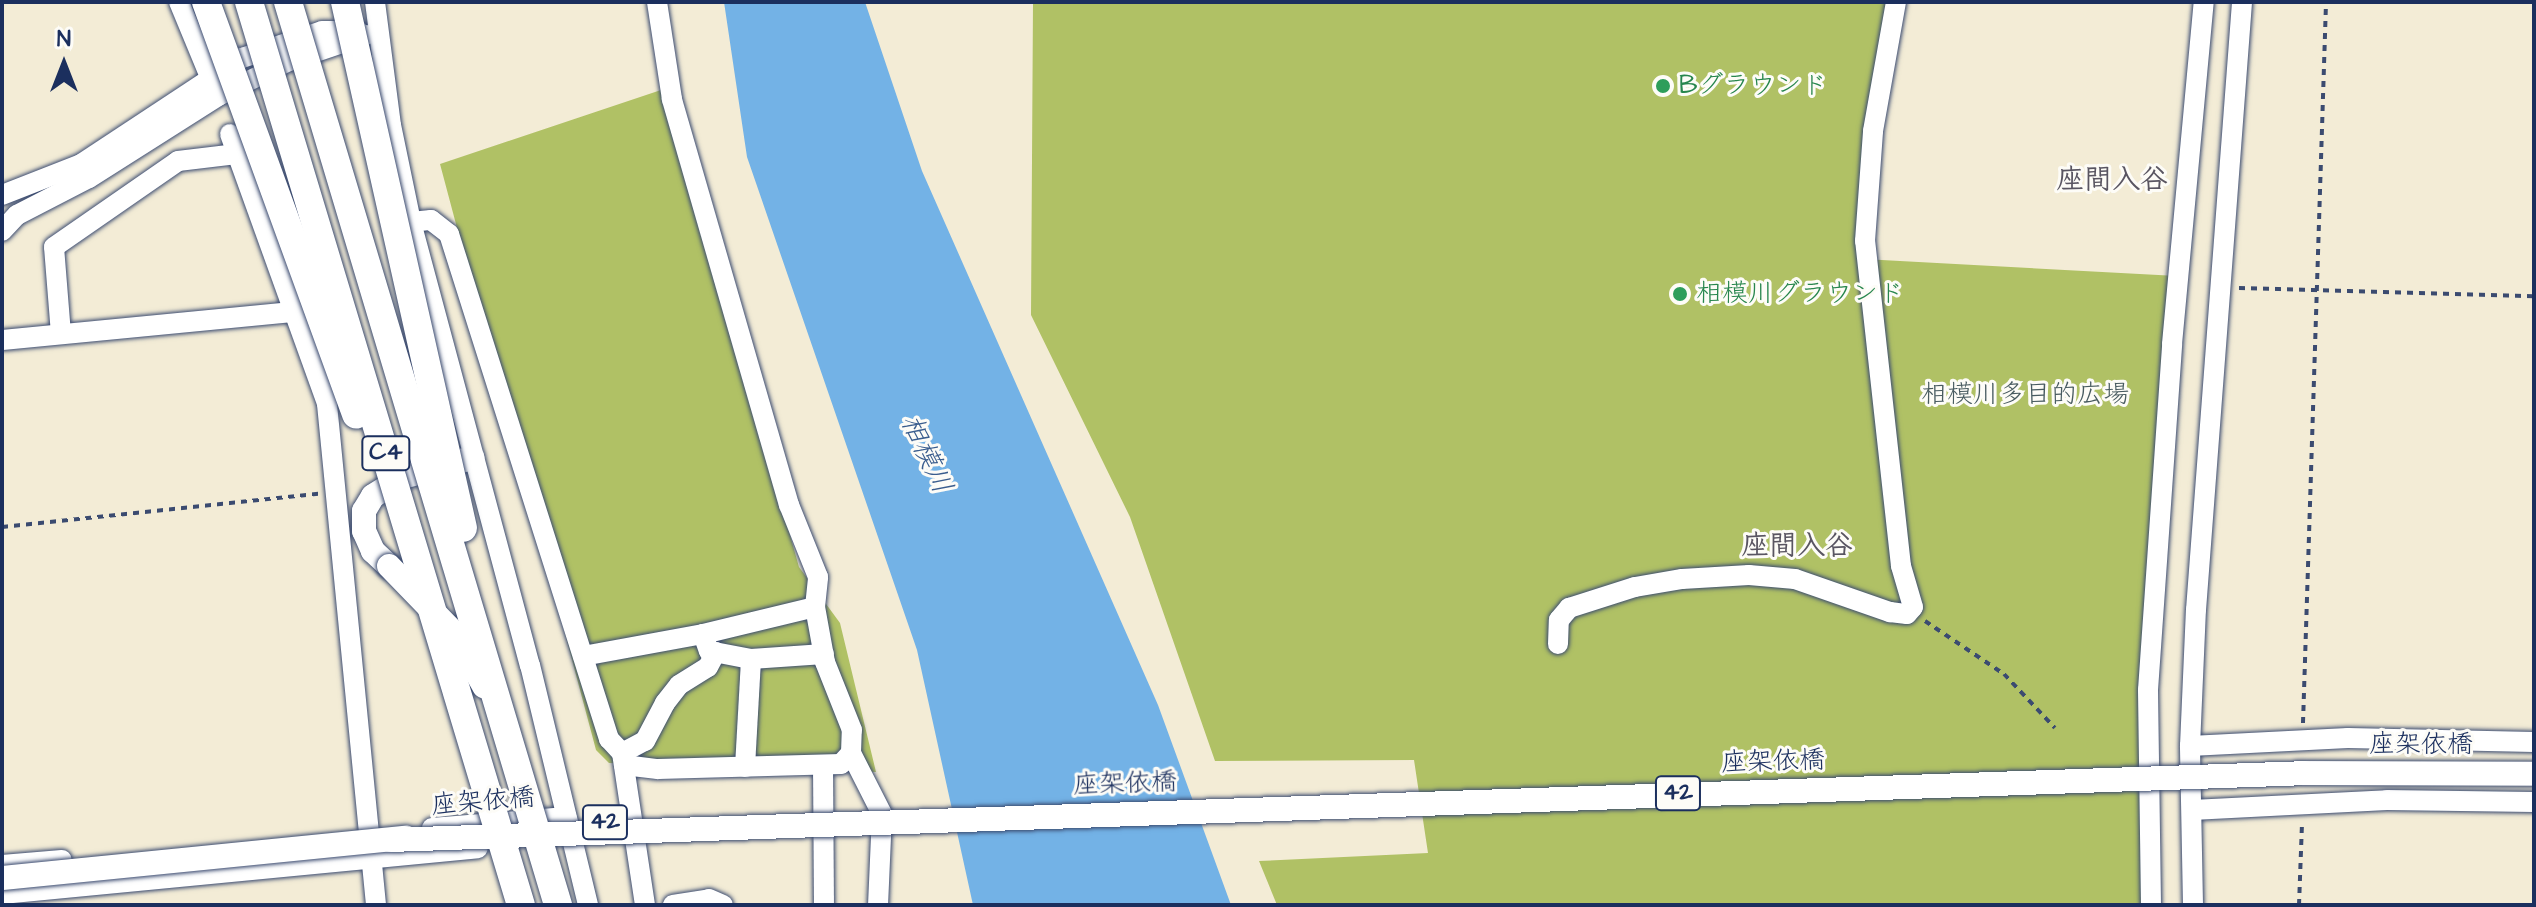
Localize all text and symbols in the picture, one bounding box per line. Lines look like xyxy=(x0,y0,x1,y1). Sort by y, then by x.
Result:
north arrow xyxy=(24,24,104,104)
text: N xyxy=(57,24,71,55)
place label: Bグラウンド xyxy=(1679,70,1827,102)
marker: Bグラウンド xyxy=(1654,77,1672,95)
district label: 座間入谷 xyxy=(2056,163,2168,197)
place label: 相模川グラウンド xyxy=(1696,278,1904,310)
marker: 相模川グラウンド xyxy=(1671,285,1689,303)
park label: 相模川多目的広場 xyxy=(1921,379,2129,411)
water label: 相模川 xyxy=(893,409,959,499)
road number: C4 xyxy=(360,433,412,473)
district label: 座間入谷 xyxy=(1741,529,1853,563)
street label: 座架依橋 xyxy=(2369,729,2473,761)
street label: 座架依橋 xyxy=(1720,745,1826,779)
street label: 座架依橋 xyxy=(1072,767,1178,801)
road number: 42 xyxy=(1654,773,1702,813)
street label: 座架依橋 xyxy=(430,782,536,822)
road number: 42 xyxy=(581,802,629,842)

